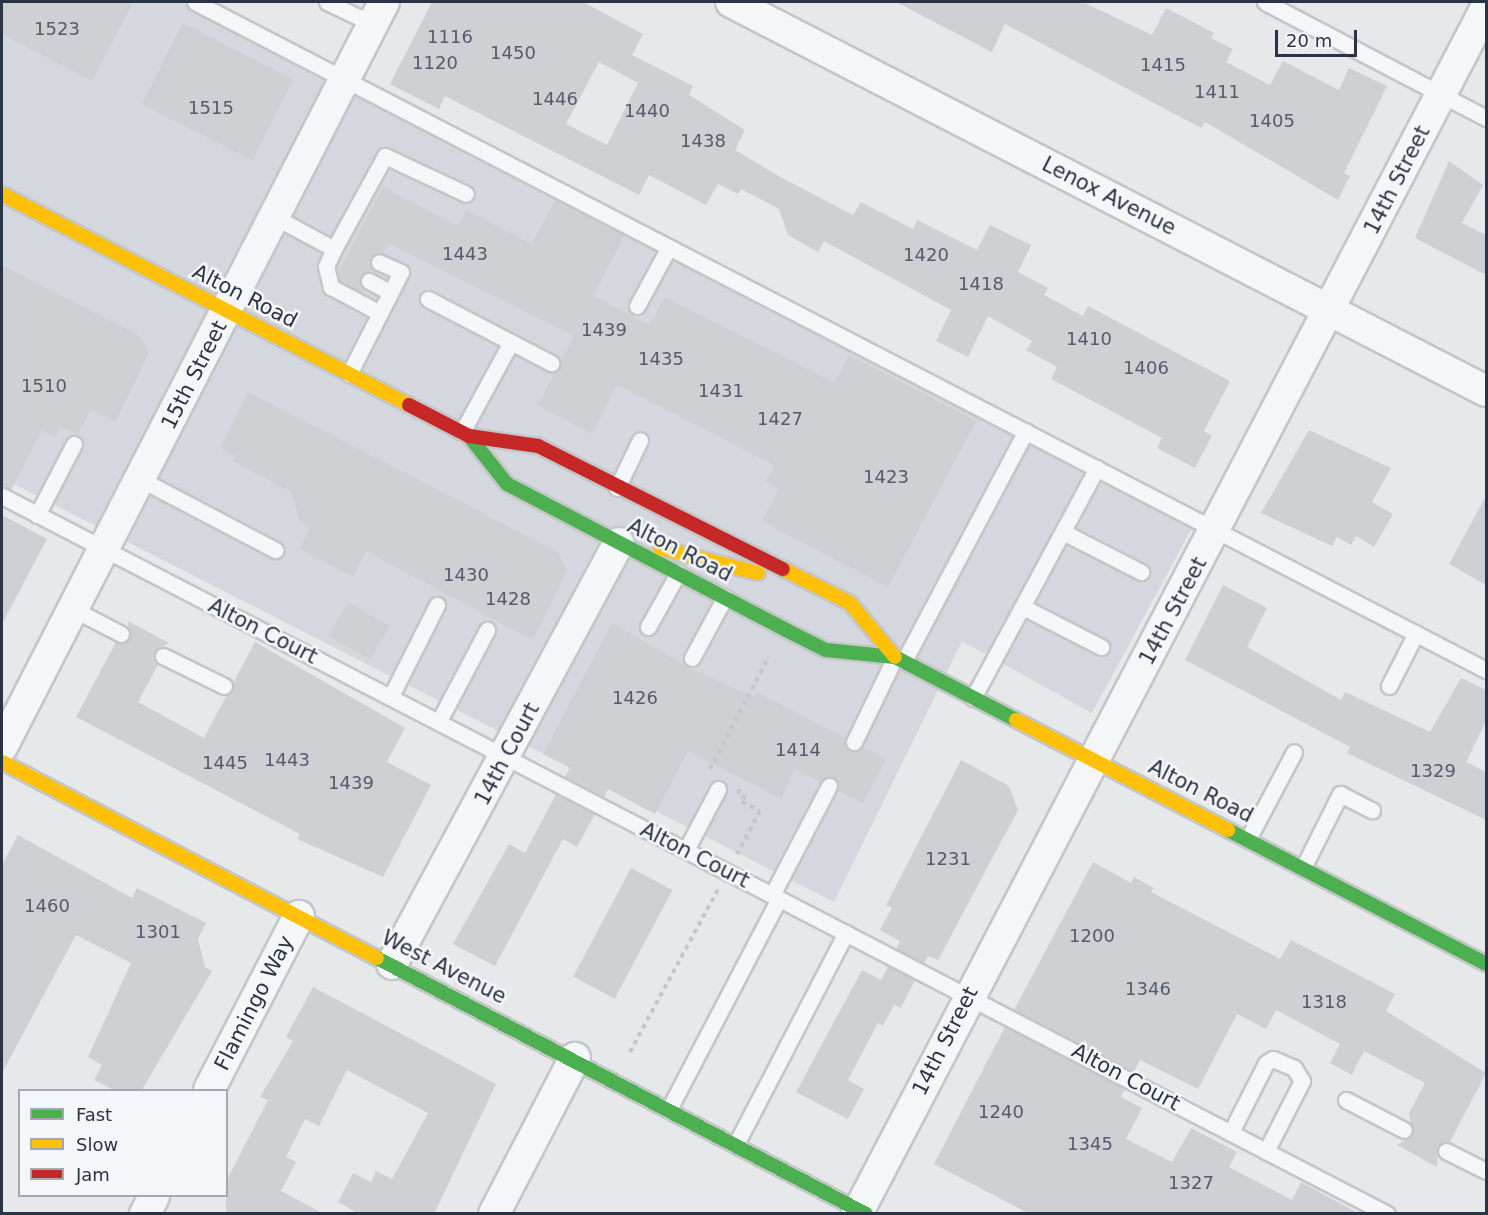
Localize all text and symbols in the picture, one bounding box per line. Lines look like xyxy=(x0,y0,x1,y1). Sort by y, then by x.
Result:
house number: 1523 xyxy=(34,18,80,40)
scale bar xyxy=(1278,18,1360,56)
house number: 1116 xyxy=(427,26,473,48)
text: 20 m xyxy=(1286,30,1332,51)
house number: 1450 xyxy=(490,42,536,64)
house number: 1120 xyxy=(412,52,458,74)
house number: 1415 xyxy=(1140,54,1186,76)
house number: 1411 xyxy=(1194,81,1240,103)
house number: 1446 xyxy=(532,88,578,110)
house number: 1515 xyxy=(188,97,234,119)
house number: 1440 xyxy=(624,100,670,122)
house number: 1405 xyxy=(1249,110,1295,132)
street label: 14th Street xyxy=(1359,121,1435,239)
house number: 1438 xyxy=(680,130,726,152)
street label: Lenox Avenue xyxy=(1038,151,1180,241)
house number: 1443 xyxy=(442,243,488,265)
house number: 1420 xyxy=(903,244,949,266)
street label: Alton Road xyxy=(189,259,301,333)
house number: 1418 xyxy=(958,273,1004,295)
street label: 15th Street xyxy=(156,316,232,434)
house number: 1439 xyxy=(581,319,627,341)
house number: 1410 xyxy=(1066,328,1112,350)
house number: 1435 xyxy=(638,348,684,370)
house number: 1406 xyxy=(1123,357,1169,379)
house number: 1510 xyxy=(21,375,67,397)
house number: 1431 xyxy=(698,380,744,402)
house number: 1427 xyxy=(757,408,803,430)
house number: 1423 xyxy=(863,466,909,488)
street label: Alton Road xyxy=(624,513,736,587)
street label: 14th Street xyxy=(1134,553,1212,669)
house number: 1430 xyxy=(443,564,489,586)
house number: 1428 xyxy=(485,588,531,610)
street label: Alton Court xyxy=(204,593,322,669)
house number: 1426 xyxy=(612,687,658,709)
street label: 14th Court xyxy=(469,698,545,810)
house number: 1414 xyxy=(775,739,821,761)
house number: 1443 xyxy=(264,749,310,771)
house number: 1445 xyxy=(202,752,248,774)
street label: Alton Road xyxy=(1145,754,1257,828)
house number: 1329 xyxy=(1410,760,1456,782)
house number: 1439 xyxy=(328,772,374,794)
street label: Alton Court xyxy=(636,817,754,893)
house number: 1231 xyxy=(925,848,971,870)
house number: 1460 xyxy=(24,895,70,917)
house number: 1301 xyxy=(135,921,181,943)
street label: West Avenue xyxy=(378,925,510,1009)
house number: 1200 xyxy=(1069,925,1115,947)
street label: Flamingo Way xyxy=(209,931,299,1075)
house number: 1346 xyxy=(1125,978,1171,1000)
street label: 14th Street xyxy=(907,982,983,1100)
house number: 1318 xyxy=(1301,991,1347,1013)
street label: Alton Court xyxy=(1068,1038,1184,1116)
legend xyxy=(18,1089,228,1197)
house number: 1240 xyxy=(978,1101,1024,1123)
text: Fast xyxy=(76,1104,112,1125)
house number: 1345 xyxy=(1067,1133,1113,1155)
text: Slow xyxy=(76,1134,118,1155)
text: Jam xyxy=(76,1164,110,1185)
house number: 1327 xyxy=(1168,1172,1214,1194)

